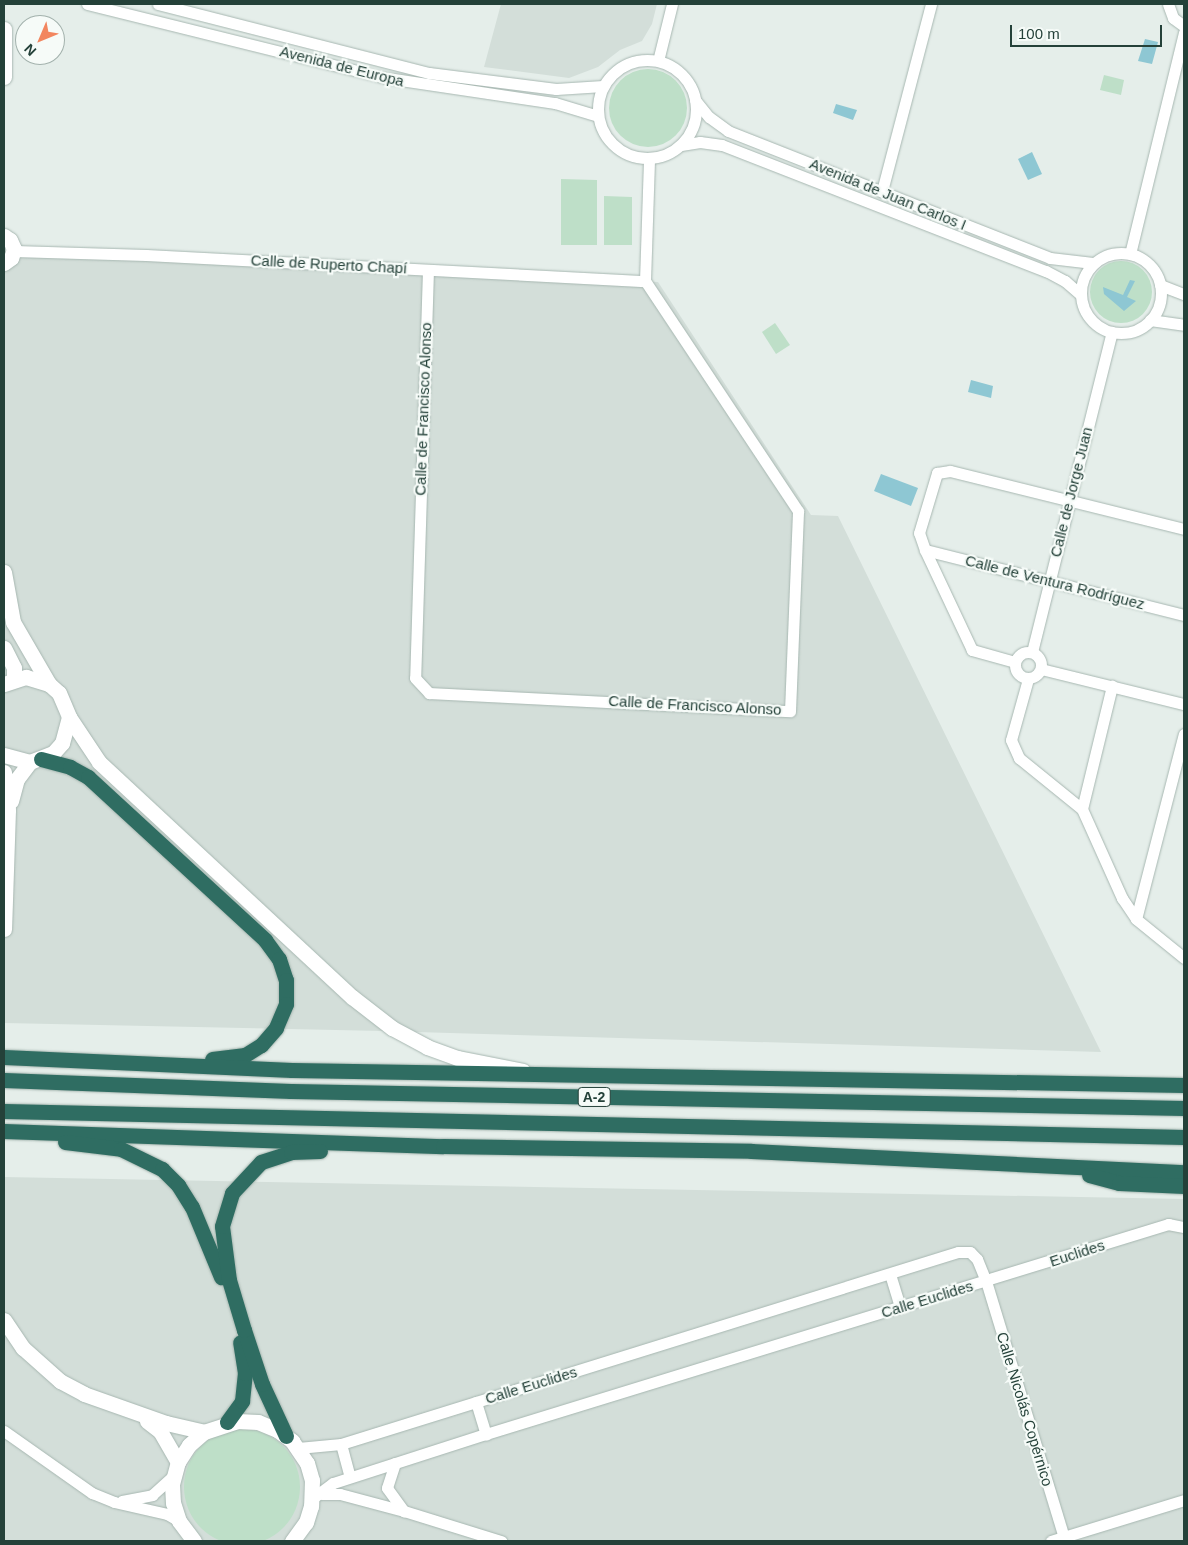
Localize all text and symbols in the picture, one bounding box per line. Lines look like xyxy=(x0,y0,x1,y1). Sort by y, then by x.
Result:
north arrow xyxy=(15,15,65,65)
scale bar xyxy=(1013,15,1166,47)
text: 100 m xyxy=(1018,25,1060,42)
text: N xyxy=(21,41,39,59)
street label: Avenida de Europa xyxy=(278,42,406,90)
street label: Avenida de Juan Carlos I xyxy=(807,154,969,234)
street label: Calle de Ruperto Chapí xyxy=(250,251,408,277)
street label: Calle de Francisco Alonso xyxy=(411,322,435,496)
street label: Calle de Jorge Juan xyxy=(1046,425,1096,559)
street label: Calle de Ventura Rodríguez xyxy=(963,551,1147,613)
street label: Calle de Francisco Alonso xyxy=(608,691,782,719)
road number: A-2 xyxy=(576,1086,612,1108)
street label: Euclides xyxy=(1047,1236,1107,1270)
street label: Calle Euclides xyxy=(879,1276,975,1322)
street label: Calle Nicolás Copérnico xyxy=(993,1330,1057,1488)
street label: Calle Euclides xyxy=(483,1362,579,1408)

